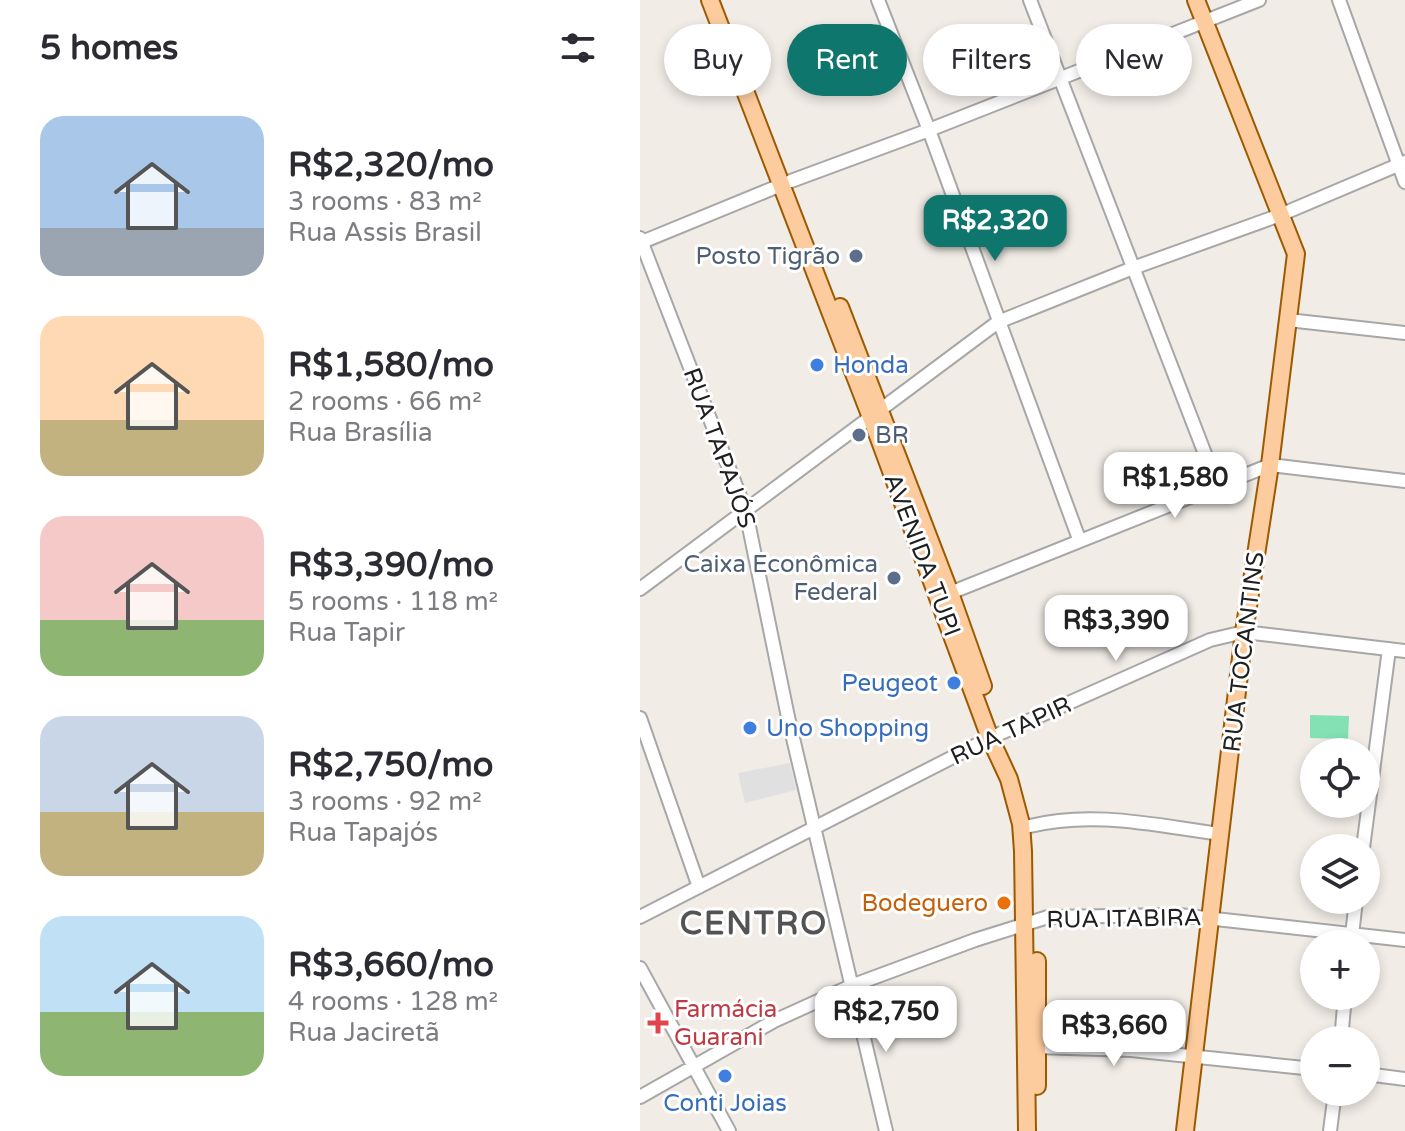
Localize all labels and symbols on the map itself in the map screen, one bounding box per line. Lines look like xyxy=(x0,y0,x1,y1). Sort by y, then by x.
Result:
pin: R$2,320 xyxy=(921,195,1069,263)
place label: Posto Tigrão xyxy=(696,242,840,271)
marker: Posto Tigrão xyxy=(847,247,865,265)
place label: Honda xyxy=(833,351,909,380)
marker: Honda xyxy=(808,356,826,374)
street label: RUA TAPAJÓS xyxy=(677,364,762,532)
place label: BR xyxy=(875,421,909,450)
marker: BR xyxy=(850,426,868,444)
pin: R$1,580 xyxy=(1101,452,1249,520)
street label: AVENIDA TUPI xyxy=(878,469,966,641)
place label: Caixa Econômica Federal xyxy=(683,550,878,607)
street label: RUA TOCANTINS xyxy=(1217,550,1271,754)
marker: Caixa Econômica Federal xyxy=(885,569,903,587)
pin: R$3,390 xyxy=(1042,595,1190,663)
place label: Peugeot xyxy=(842,669,938,698)
marker: Peugeot xyxy=(945,674,963,692)
street label: RUA TAPIR xyxy=(946,690,1076,772)
place label: Uno Shopping xyxy=(766,714,929,743)
marker: Uno Shopping xyxy=(741,719,759,737)
place label: Bodeguero xyxy=(861,889,988,918)
marker: Bodeguero xyxy=(995,894,1013,912)
street label: RUA ITABIRA xyxy=(1046,903,1202,935)
district label: CENTRO xyxy=(680,905,828,943)
pin: R$2,750 xyxy=(812,986,960,1054)
place label: Farmácia Guarani xyxy=(674,995,777,1052)
pin: R$3,660 xyxy=(1040,1000,1188,1068)
marker: Farmácia Guarani xyxy=(649,1014,667,1032)
marker: Conti Joias xyxy=(716,1067,734,1085)
place label: Conti Joias xyxy=(663,1089,787,1118)

